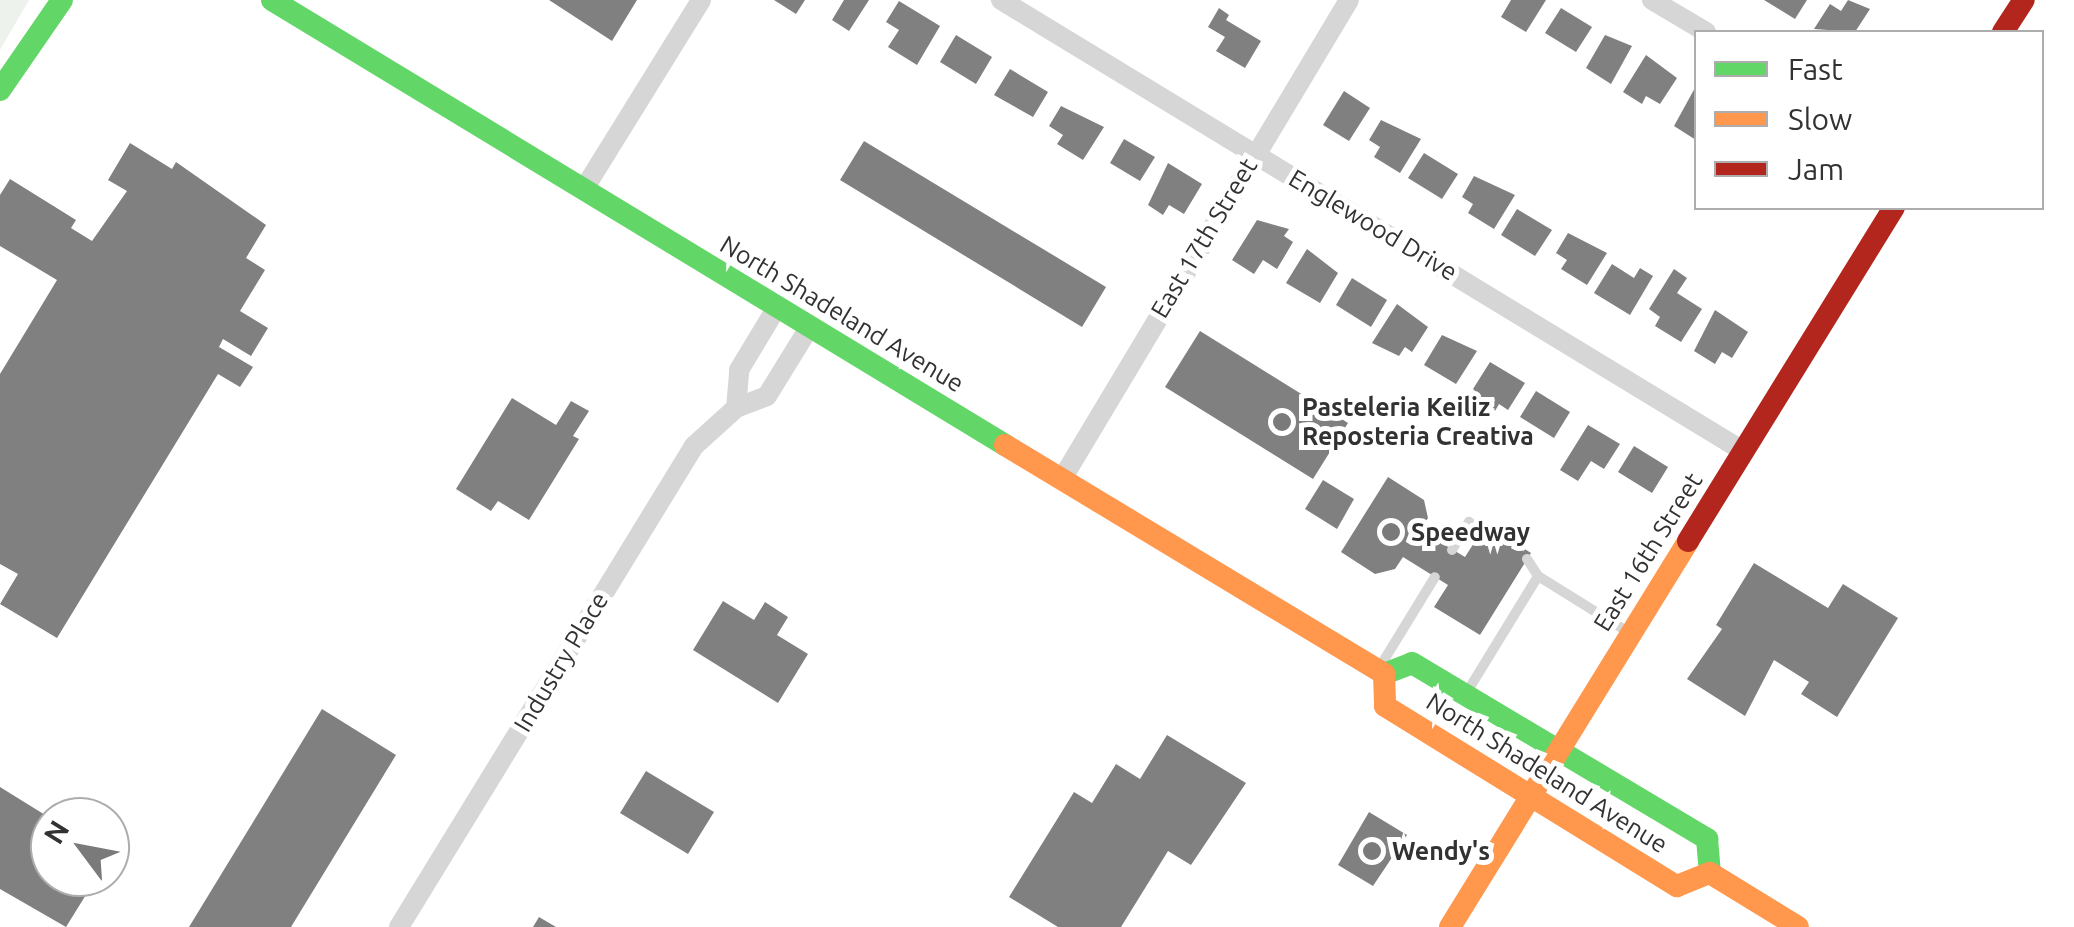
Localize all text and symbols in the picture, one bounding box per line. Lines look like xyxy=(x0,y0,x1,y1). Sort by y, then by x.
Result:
legend xyxy=(1694,30,2044,210)
text: Fast xyxy=(1788,52,1843,86)
text: Slow xyxy=(1788,102,1852,136)
text: Jam xyxy=(1788,152,1844,186)
street label: East 17th Street xyxy=(1145,153,1263,323)
street label: Englewood Drive xyxy=(1283,163,1463,287)
street label: North Shadeland Avenue xyxy=(715,229,969,399)
place label: Pasteleria Keiliz Reposteria Creativa xyxy=(1302,393,1534,452)
marker: Pasteleria Keiliz Reposteria Creativa xyxy=(1271,411,1293,433)
street label: East 16th Street xyxy=(1587,467,1709,637)
place label: Speedway xyxy=(1411,517,1530,547)
marker: Speedway xyxy=(1380,521,1402,543)
street label: Industry Place xyxy=(508,587,614,737)
street label: North Shadeland Avenue xyxy=(1421,686,1673,860)
north arrow xyxy=(30,797,130,897)
text: N xyxy=(37,815,75,849)
place label: Wendy's xyxy=(1392,836,1490,866)
marker: Wendy's xyxy=(1361,840,1383,862)

